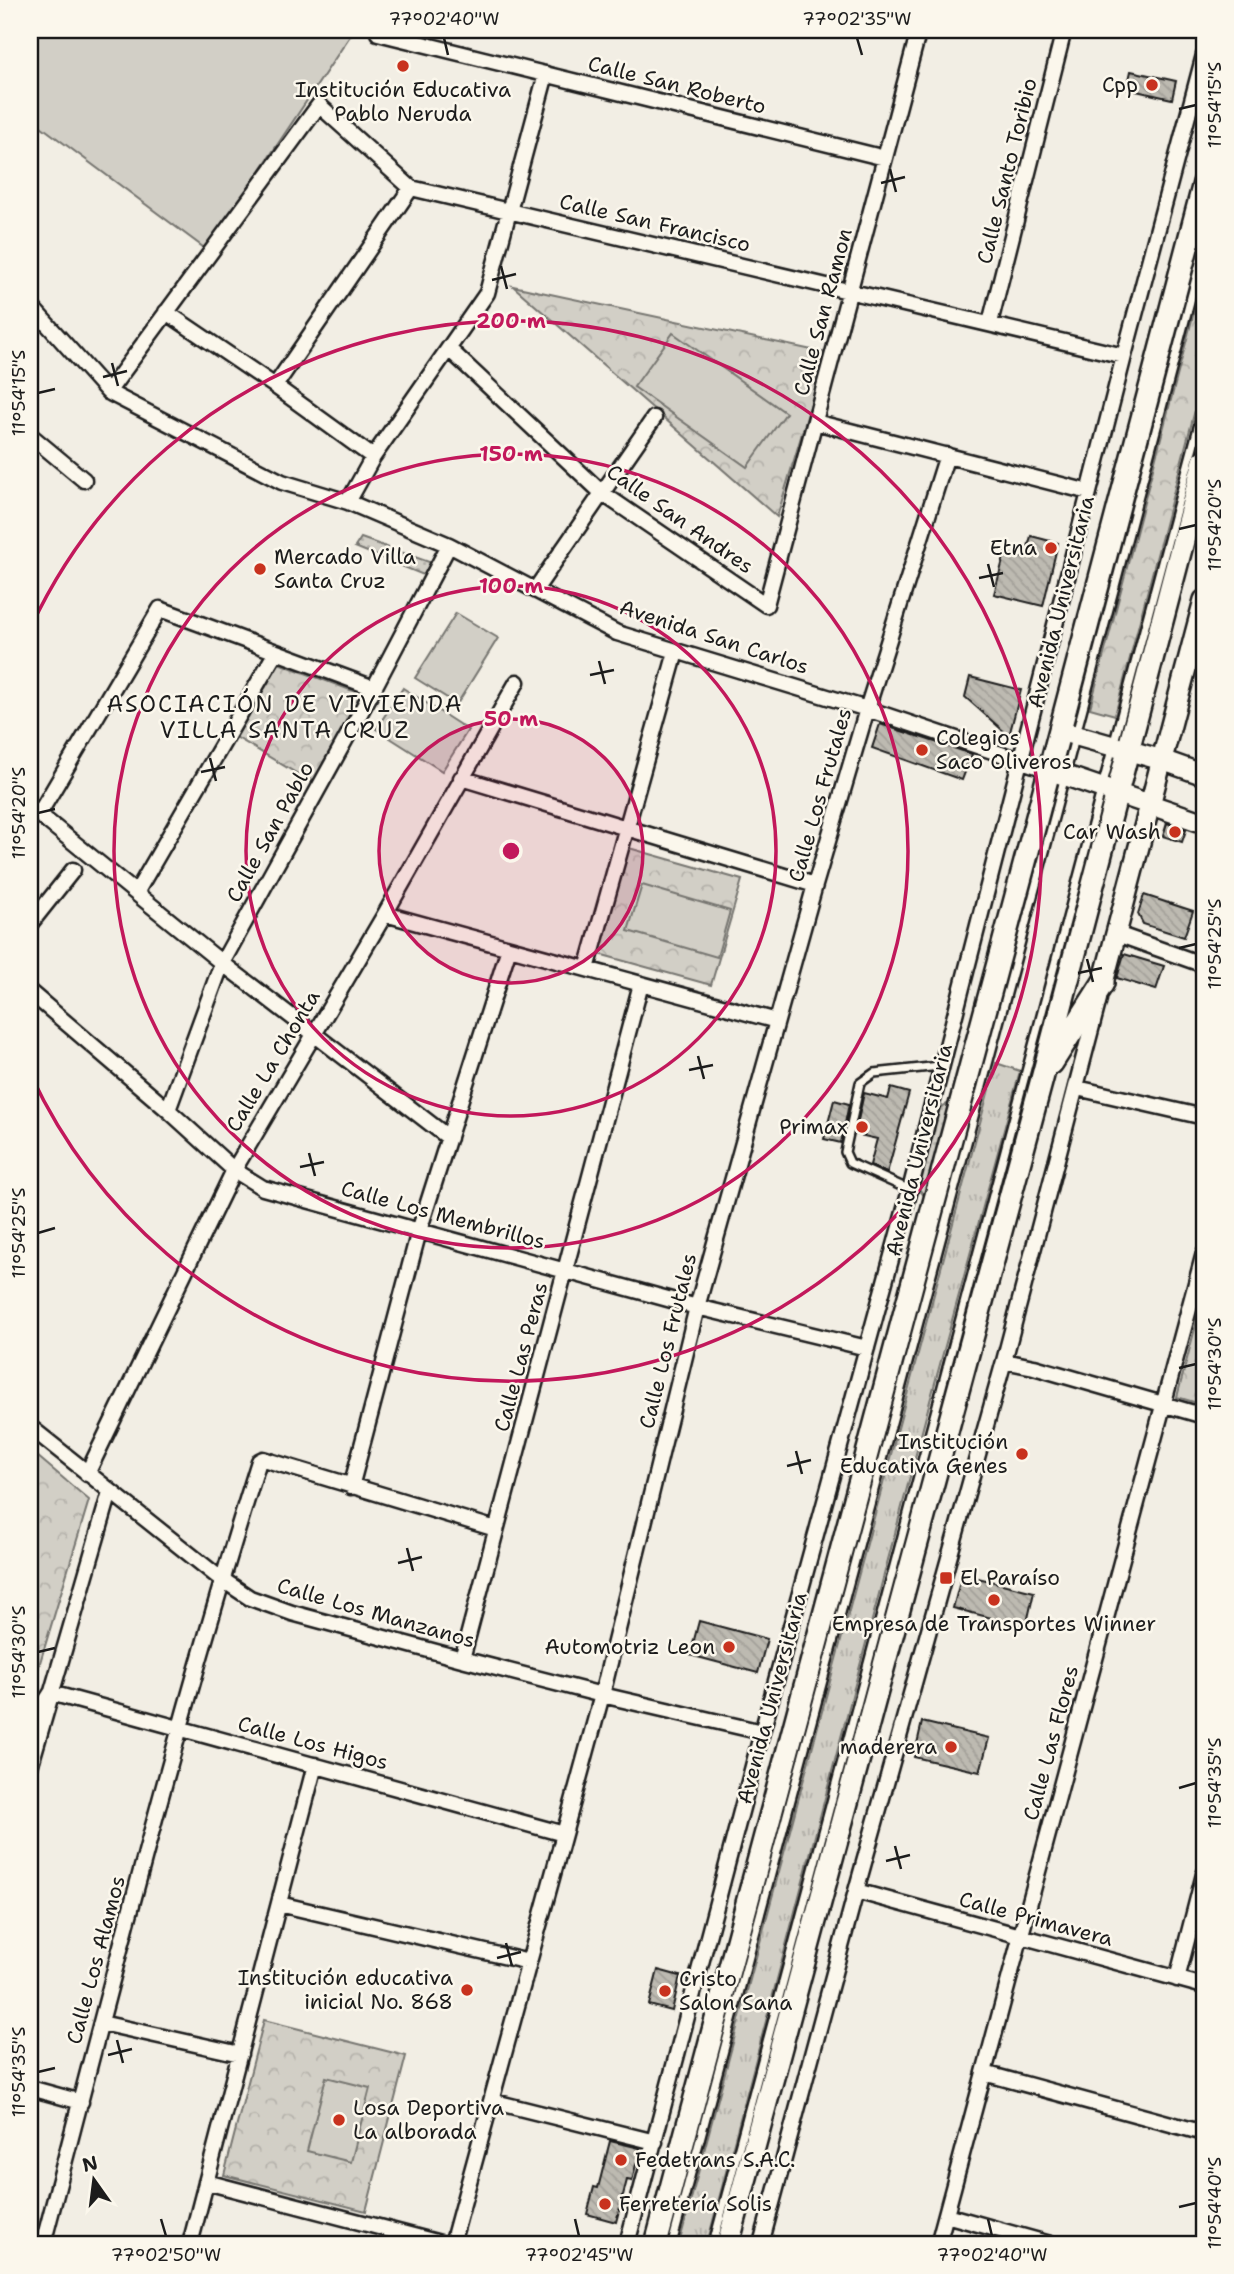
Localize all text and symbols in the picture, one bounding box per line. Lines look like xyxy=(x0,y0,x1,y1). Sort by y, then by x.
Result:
text: 77°02'40"W xyxy=(388,7,500,31)
text: 77°02'35"W xyxy=(802,7,912,31)
street label: Calle San Roberto xyxy=(585,49,769,121)
marker: Institución Educativa Pablo Neruda xyxy=(395,58,411,74)
text: 11°54'15"S xyxy=(1203,62,1227,148)
place label: Cpp xyxy=(1102,71,1138,99)
street label: Calle Santo Toribio xyxy=(970,75,1044,267)
place label: Institución Educativa Pablo Neruda xyxy=(295,76,511,128)
marker: Cpp xyxy=(1144,77,1160,93)
street label: Calle San Francisco xyxy=(557,187,753,259)
street label: Calle San Ramon xyxy=(787,225,859,399)
text: 200 m xyxy=(476,307,546,335)
text: 11°54'15"S xyxy=(7,350,31,436)
text: 150 m xyxy=(479,440,543,468)
street label: Calle San Andres xyxy=(601,458,759,580)
text: 11°54'20"S xyxy=(1203,479,1227,571)
street label: Avenida Universitaria xyxy=(1021,493,1101,711)
place label: Etna xyxy=(990,534,1037,562)
marker: Etna xyxy=(1043,540,1059,556)
place label: Mercado Villa Santa Cruz xyxy=(274,543,416,595)
marker: Mercado Villa Santa Cruz xyxy=(252,561,268,577)
text: 100 m xyxy=(479,572,543,600)
street label: Avenida San Carlos xyxy=(616,593,812,681)
district label: ASOCIACIÓN DE VIVIENDA VILLA SANTA CRUZ xyxy=(107,688,463,745)
text: 50 m xyxy=(484,705,538,733)
street label: Calle Los Frutales xyxy=(782,705,858,885)
place label: Colegios Saco Oliveros xyxy=(936,724,1072,776)
marker: Colegios Saco Oliveros xyxy=(914,742,930,758)
street label: Calle San Pablo xyxy=(220,757,320,907)
text: 11°54'20"S xyxy=(7,767,31,859)
place label: Car Wash xyxy=(1063,818,1161,846)
marker: Car Wash xyxy=(1167,824,1183,840)
centre of rings xyxy=(499,839,523,863)
text: 11°54'25"S xyxy=(1203,899,1227,989)
street label: Calle La Chonta xyxy=(220,985,326,1137)
street label: Avenida Universitaria xyxy=(879,1041,959,1259)
place label: Primax xyxy=(779,1113,848,1141)
marker: Primax xyxy=(854,1119,870,1135)
street label: Calle Los Membrillos xyxy=(338,1174,548,1256)
text: 11°54'25"S xyxy=(7,1188,31,1278)
street label: Calle Los Frutales xyxy=(633,1250,703,1432)
street label: Calle Las Peras xyxy=(488,1279,554,1435)
text: 11°54'30"S xyxy=(1203,1318,1227,1410)
place label: Institución Educativa Genes xyxy=(840,1428,1008,1480)
marker: Institución Educativa Genes xyxy=(1014,1446,1030,1462)
place label: El Paraíso xyxy=(960,1564,1060,1592)
marker: El Paraíso xyxy=(938,1570,954,1586)
street label: Calle Los Manzanos xyxy=(274,1571,478,1655)
street label: Avenida Universitaria xyxy=(730,1589,814,1807)
marker: Empresa de Transportes Winner xyxy=(986,1592,1002,1608)
text: 11°54'30"S xyxy=(7,1606,31,1698)
place label: Empresa de Transportes Winner xyxy=(832,1610,1156,1638)
place label: Automotriz Leon xyxy=(544,1633,715,1661)
marker: Automotriz Leon xyxy=(721,1639,737,1655)
street label: Calle Las Flores xyxy=(1017,1662,1085,1824)
street label: Calle Los Higos xyxy=(235,1709,391,1777)
place label: maderera xyxy=(840,1733,937,1761)
text: 11°54'35"S xyxy=(1203,1738,1227,1828)
marker: maderera xyxy=(943,1739,959,1755)
street label: Calle Los Alamos xyxy=(60,1873,132,2047)
street label: Calle Primavera xyxy=(956,1885,1116,1953)
place label: Institución educativa inicial No. 868 xyxy=(238,1964,453,2016)
place label: Cristo Salon Sana xyxy=(679,1965,792,2017)
marker: Institución educativa inicial No. 868 xyxy=(459,1982,475,1998)
marker: Cristo Salon Sana xyxy=(657,1983,673,1999)
text: 11°54'35"S xyxy=(7,2027,31,2117)
place label: Losa Deportiva La alborada xyxy=(353,2094,504,2146)
marker: Losa Deportiva La alborada xyxy=(331,2112,347,2128)
north arrow xyxy=(60,2144,130,2214)
place label: Fedetrans S.A.C. xyxy=(635,2146,795,2174)
text: N xyxy=(80,2150,100,2178)
marker: Fedetrans S.A.C. xyxy=(613,2152,629,2168)
text: 11°54'40"S xyxy=(1203,2157,1227,2249)
place label: Ferretería Solis xyxy=(619,2190,772,2218)
marker: Ferretería Solis xyxy=(597,2196,613,2212)
text: 77°02'50"W xyxy=(111,2243,221,2267)
text: 77°02'45"W xyxy=(525,2243,633,2267)
text: 77°02'40"W xyxy=(936,2243,1048,2267)

